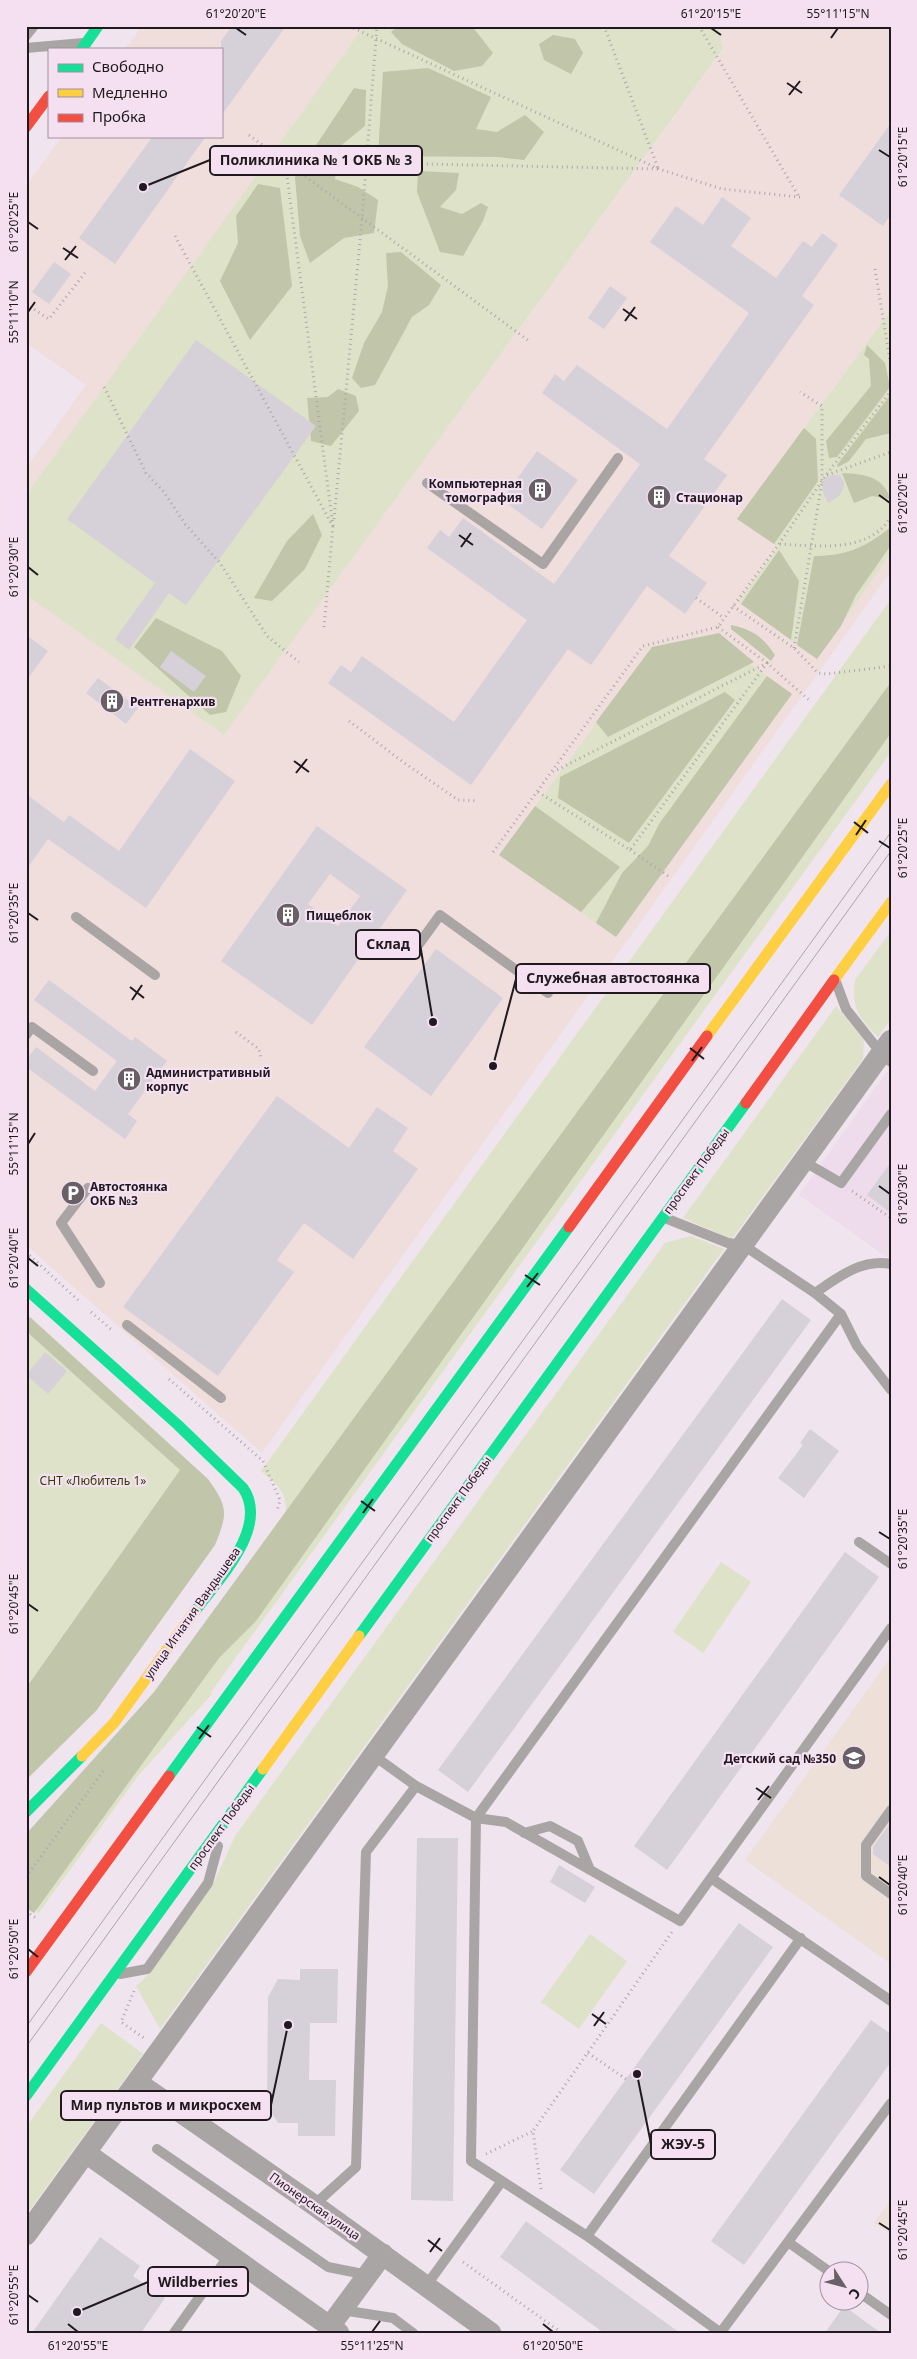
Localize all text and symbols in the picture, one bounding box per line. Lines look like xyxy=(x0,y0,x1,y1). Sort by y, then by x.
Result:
text: 61°20'20"E xyxy=(206,5,266,22)
text: 61°20'15"E xyxy=(681,5,741,22)
text: 55°11'15"N xyxy=(806,5,870,22)
legend xyxy=(48,48,222,138)
text: Свободно xyxy=(92,56,164,76)
text: Медленно xyxy=(92,82,168,102)
text: Пробка xyxy=(92,106,146,126)
text: 61°20'15"E xyxy=(894,127,911,187)
callout: Поликлиника № 1 ОКБ № 3 xyxy=(210,146,422,175)
text: Поликлиника № 1 ОКБ № 3 xyxy=(220,150,412,169)
text: 61°20'25"E xyxy=(5,192,22,252)
text: 55°11'10"N xyxy=(5,280,22,344)
text: 61°20'20"E xyxy=(894,473,911,533)
place label: Компьютерная томография xyxy=(429,475,522,506)
building icon: Компьютерная томография xyxy=(527,477,553,503)
building icon: Стационар xyxy=(646,484,672,510)
place label: Стационар xyxy=(676,489,743,506)
text: 61°20'30"E xyxy=(5,537,22,597)
building icon: Рентгенархив xyxy=(99,688,125,714)
place label: Рентгенархив xyxy=(130,693,215,710)
text: 61°20'25"E xyxy=(894,818,911,878)
text: 61°20'35"E xyxy=(5,883,22,943)
building icon: Пищеблок xyxy=(275,902,301,928)
place label: Пищеблок xyxy=(306,907,372,924)
callout: Склад xyxy=(356,930,420,959)
text: Склад xyxy=(366,934,410,953)
callout: Служебная автостоянка xyxy=(516,964,710,993)
text: Служебная автостоянка xyxy=(526,968,700,987)
place label: Административный корпус xyxy=(146,1064,271,1095)
building icon: Административный корпус xyxy=(116,1066,142,1092)
text: 55°11'15"N xyxy=(5,1112,22,1176)
street label: проспект Победы xyxy=(659,1125,733,1217)
text: 61°20'30"E xyxy=(894,1164,911,1224)
place label: Автостоянка ОКБ №3 xyxy=(90,1178,168,1209)
parking icon: Автостоянка ОКБ №3 xyxy=(60,1180,86,1206)
text: 61°20'40"E xyxy=(5,1228,22,1288)
street label: проспект Победы xyxy=(421,1453,495,1545)
park label: СНТ «Любитель 1» xyxy=(40,1472,146,1489)
text: 61°20'35"E xyxy=(894,1509,911,1569)
street label: улица Игнатия Вандышева xyxy=(140,1544,244,1682)
text: 61°20'45"E xyxy=(5,1574,22,1634)
school or university icon: Детский сад №350 xyxy=(841,1745,867,1771)
place label: Детский сад №350 xyxy=(724,1750,836,1767)
street label: проспект Победы xyxy=(184,1781,258,1873)
text: 61°20'40"E xyxy=(894,1855,911,1915)
text: 61°20'50"E xyxy=(5,1919,22,1979)
callout: Мир пультов и микросхем xyxy=(61,2091,271,2120)
text: Мир пультов и микросхем xyxy=(71,2095,261,2114)
callout: ЖЭУ-5 xyxy=(651,2130,715,2159)
text: ЖЭУ-5 xyxy=(661,2134,705,2153)
street label: Пионерская улица xyxy=(266,2168,364,2244)
text: 61°20'45"E xyxy=(894,2200,911,2260)
north arrow xyxy=(820,2262,870,2312)
text: 61°20'55"E xyxy=(5,2265,22,2325)
callout: Wildberries xyxy=(148,2267,248,2296)
text: Wildberries xyxy=(158,2272,238,2291)
text: С xyxy=(845,2285,865,2303)
text: 61°20'55"E xyxy=(48,2337,108,2354)
text: 55°11'25"N xyxy=(340,2337,404,2354)
text: 61°20'50"E xyxy=(523,2337,583,2354)

